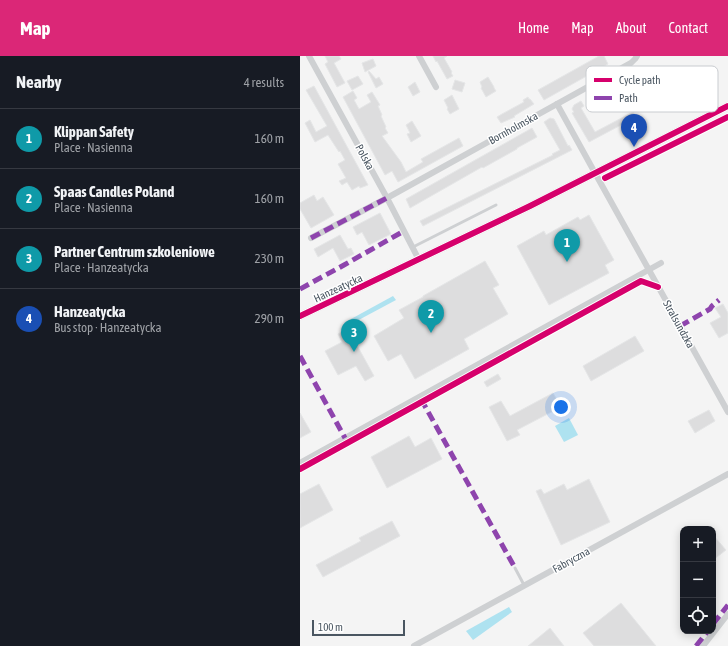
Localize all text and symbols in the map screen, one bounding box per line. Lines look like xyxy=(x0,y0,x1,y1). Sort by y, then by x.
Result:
text: Map xyxy=(20,17,51,39)
text: Home xyxy=(518,20,549,36)
text: Map xyxy=(571,20,594,36)
text: About xyxy=(616,20,647,36)
text: Contact xyxy=(669,20,708,36)
legend xyxy=(586,66,718,112)
text: Nearby xyxy=(16,72,62,92)
text: Cycle path xyxy=(619,74,661,86)
text: 4 results xyxy=(244,75,284,90)
text: Path xyxy=(619,92,638,104)
street label: Bornholmska xyxy=(486,110,540,146)
pin: 4 xyxy=(621,114,647,147)
text: Klippan Safety xyxy=(54,123,134,140)
text: 1 xyxy=(26,131,32,146)
text: 160 m xyxy=(255,131,284,146)
text: Place · Nasienna xyxy=(54,140,133,155)
street label: Polska xyxy=(353,142,377,172)
text: Spaas Candles Poland xyxy=(54,183,174,200)
text: 2 xyxy=(26,191,32,206)
text: 160 m xyxy=(255,191,284,206)
text: Place · Nasienna xyxy=(54,200,133,215)
pin: 1 xyxy=(554,229,580,262)
text: Partner Centrum szkoleniowe xyxy=(54,243,215,260)
text: 3 xyxy=(26,251,32,266)
text: 230 m xyxy=(255,251,284,266)
text: Place · Hanzeatycka xyxy=(54,260,149,275)
street label: Hanzeatycka xyxy=(312,271,364,305)
street label: Stralsundzka xyxy=(661,298,697,350)
pin: 2 xyxy=(418,300,444,333)
text: Hanzeatycka xyxy=(54,303,125,320)
text: 4 xyxy=(26,311,32,326)
text: 290 m xyxy=(255,311,284,326)
pin: 3 xyxy=(341,319,367,352)
text: Bus stop · Hanzeatycka xyxy=(54,320,162,335)
your location xyxy=(551,397,571,417)
map controls xyxy=(680,526,716,634)
button: + xyxy=(680,526,716,562)
street label: Fabryczna xyxy=(550,545,592,575)
button: − xyxy=(680,562,716,598)
button: locate xyxy=(680,598,716,634)
scale bar xyxy=(312,618,405,637)
text: 100 m xyxy=(318,621,343,633)

